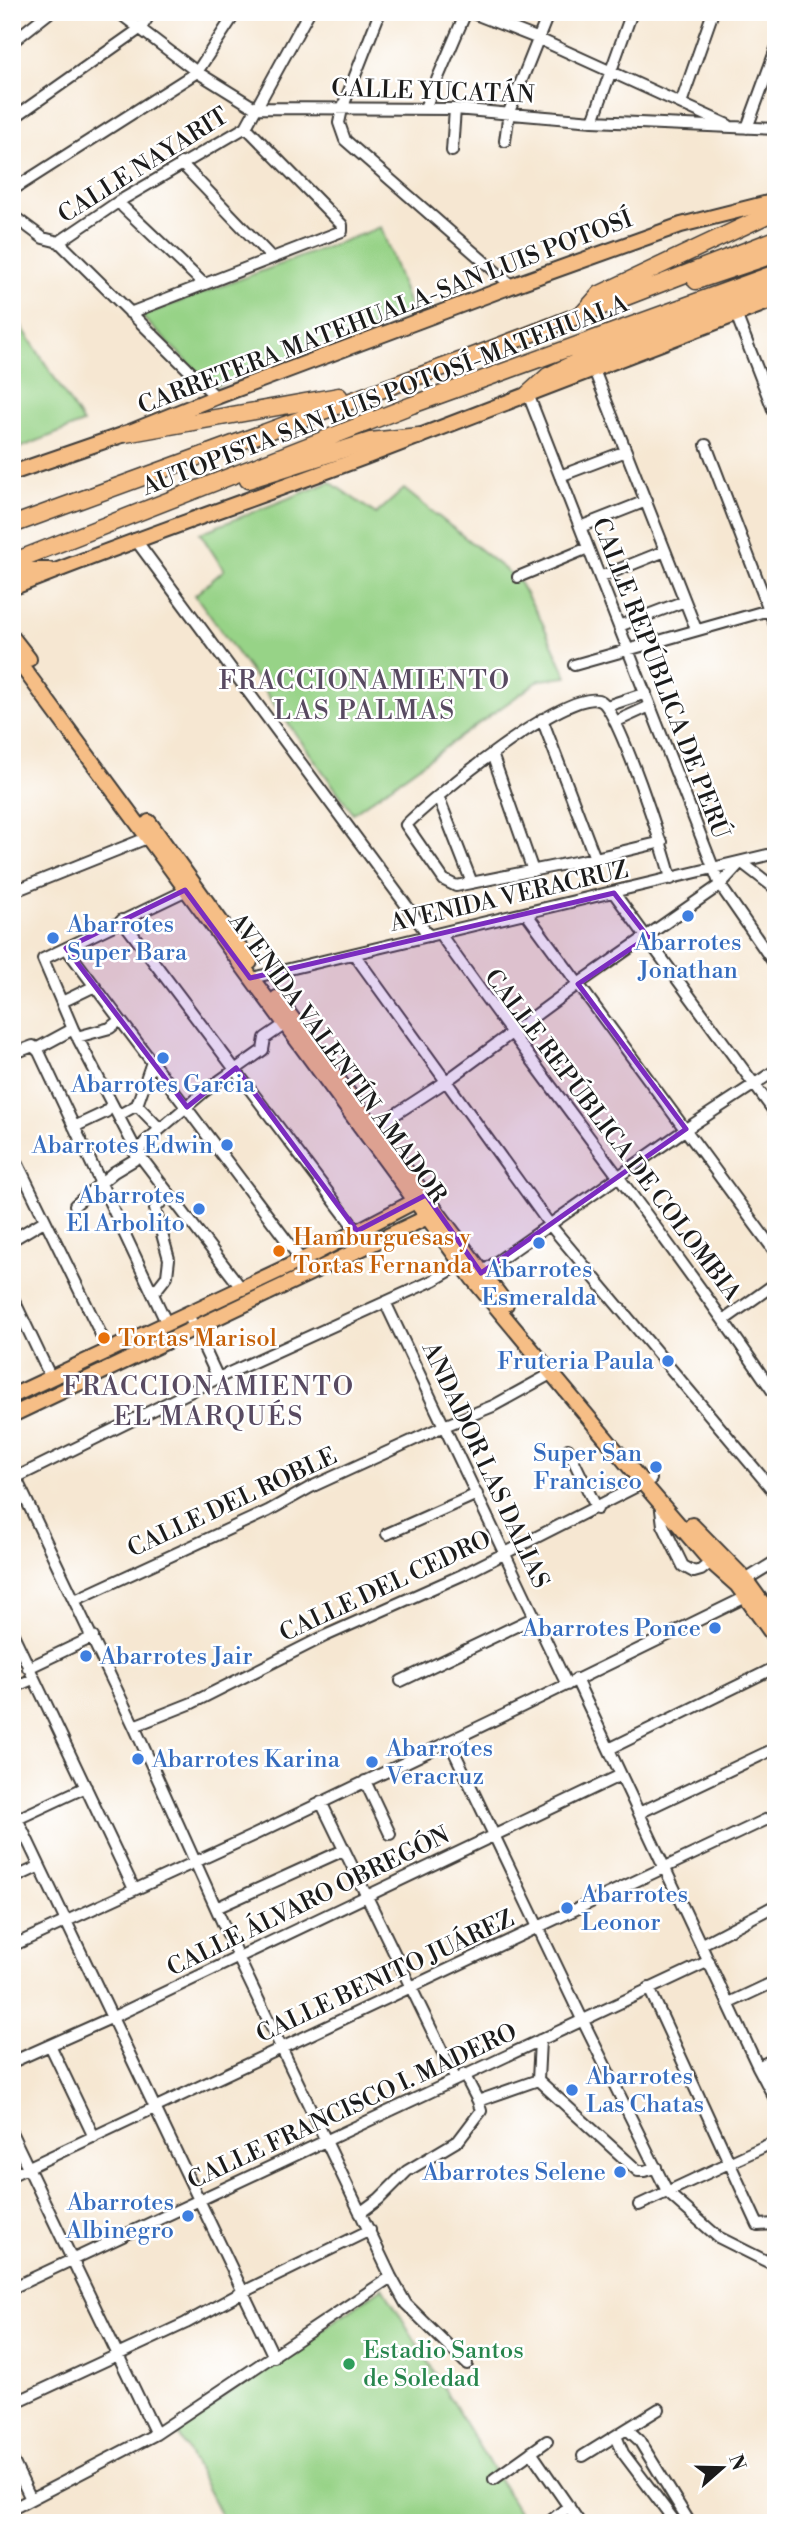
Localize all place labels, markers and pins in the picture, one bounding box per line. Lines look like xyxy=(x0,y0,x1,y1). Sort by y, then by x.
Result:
marker: Abarrotes Jonathan xyxy=(680,908,696,924)
place label: Abarrotes Super Bara xyxy=(66,910,188,968)
place label: Abarrotes Jonathan xyxy=(633,928,742,986)
marker: Abarrotes Super Bara xyxy=(45,930,61,946)
marker: Abarrotes Garcia xyxy=(155,1050,171,1066)
place label: Abarrotes Garcia xyxy=(70,1070,256,1100)
place label: Abarrotes Edwin xyxy=(31,1131,213,1161)
marker: Abarrotes Edwin xyxy=(219,1137,235,1153)
place label: Abarrotes El Arbolito xyxy=(66,1181,185,1239)
marker: Abarrotes El Arbolito xyxy=(191,1201,207,1217)
place label: Hamburguesas y Tortas Fernanda xyxy=(293,1223,473,1281)
marker: Abarrotes Esmeralda xyxy=(531,1235,547,1251)
marker: Hamburguesas y Tortas Fernanda xyxy=(271,1243,287,1259)
place label: Abarrotes Esmeralda xyxy=(481,1255,598,1313)
place label: Tortas Marisol xyxy=(118,1324,277,1354)
marker: Tortas Marisol xyxy=(96,1330,112,1346)
place label: Fruteria Paula xyxy=(497,1347,655,1377)
marker: Fruteria Paula xyxy=(660,1353,676,1369)
place label: Super San Francisco xyxy=(533,1439,642,1497)
marker: Super San Francisco xyxy=(648,1459,664,1475)
place label: Abarrotes Ponce xyxy=(521,1614,701,1644)
marker: Abarrotes Ponce xyxy=(707,1620,723,1636)
place label: Abarrotes Jair xyxy=(99,1642,253,1672)
marker: Abarrotes Jair xyxy=(78,1648,94,1664)
place label: Abarrotes Veracruz xyxy=(385,1734,493,1792)
place label: Abarrotes Karina xyxy=(151,1745,341,1775)
marker: Abarrotes Karina xyxy=(130,1751,146,1767)
marker: Abarrotes Veracruz xyxy=(364,1754,380,1770)
place label: Abarrotes Leonor xyxy=(580,1880,688,1938)
marker: Abarrotes Leonor xyxy=(559,1900,575,1916)
place label: Abarrotes Las Chatas xyxy=(585,2062,704,2120)
marker: Abarrotes Las Chatas xyxy=(564,2082,580,2098)
place label: Abarrotes Selene xyxy=(421,2158,606,2188)
marker: Abarrotes Selene xyxy=(612,2164,628,2180)
place label: Abarrotes Albinegro xyxy=(65,2188,174,2246)
marker: Abarrotes Albinegro xyxy=(180,2208,196,2224)
place label: Estadio Santos de Soledad xyxy=(363,2336,524,2394)
marker: Estadio Santos de Soledad xyxy=(341,2356,357,2372)

